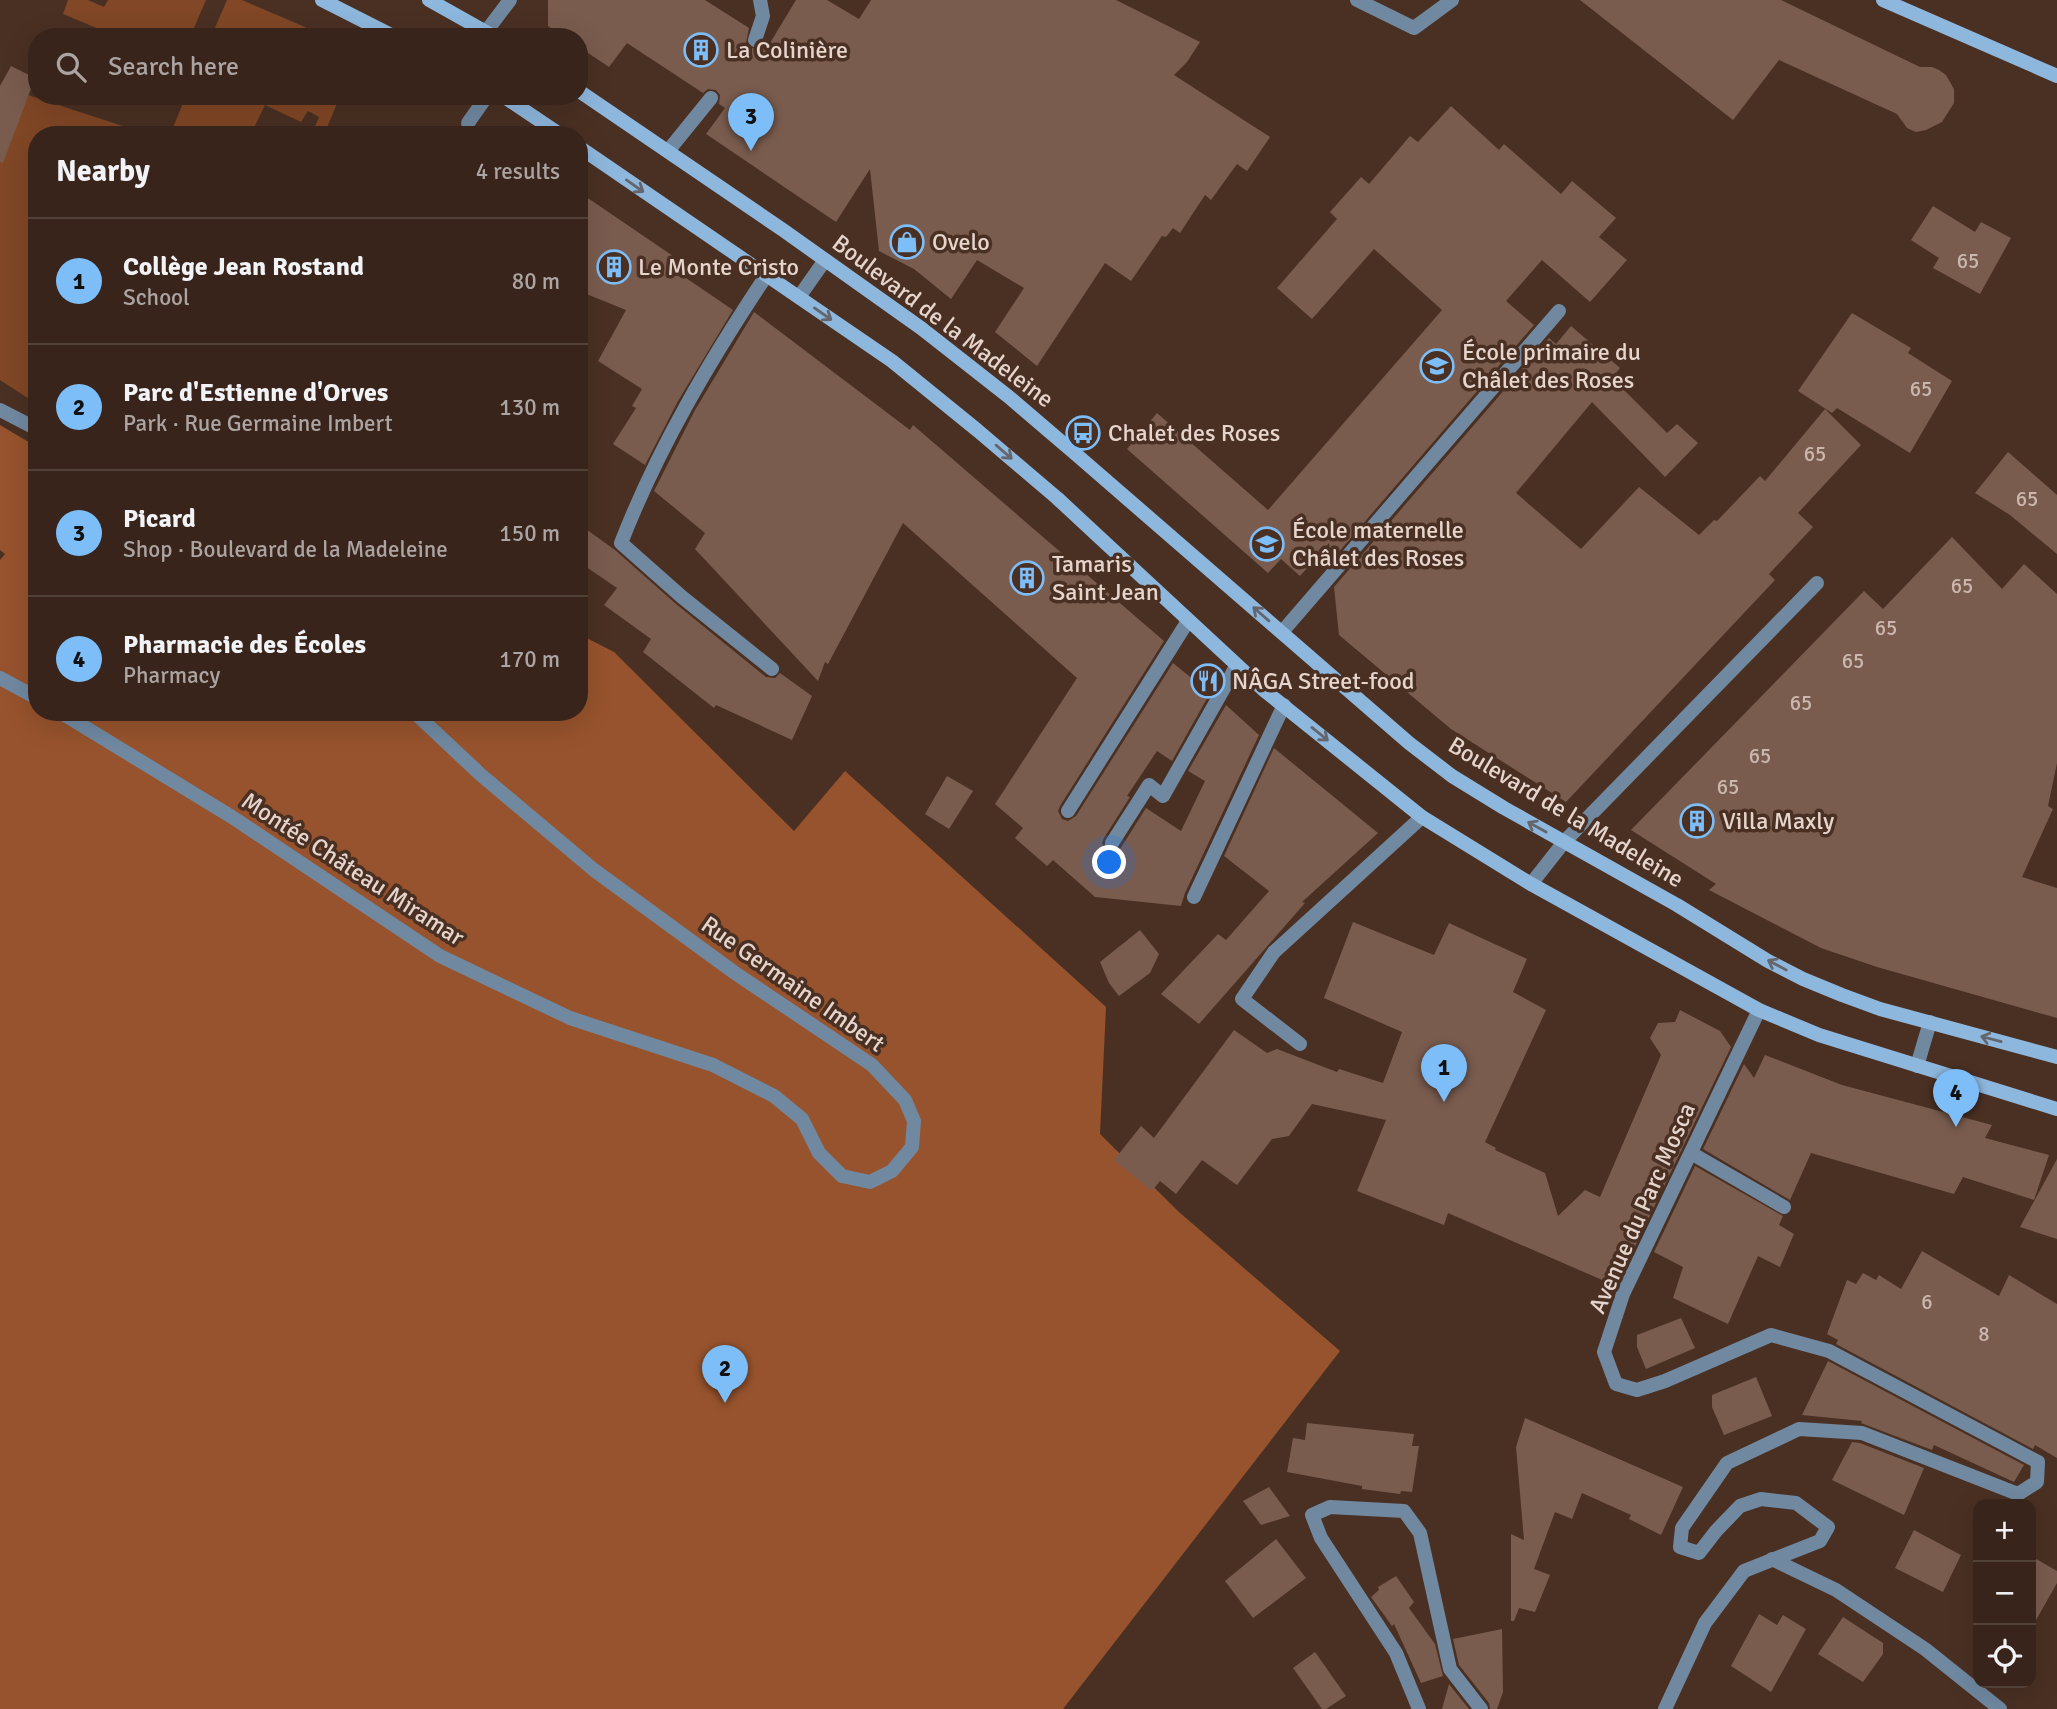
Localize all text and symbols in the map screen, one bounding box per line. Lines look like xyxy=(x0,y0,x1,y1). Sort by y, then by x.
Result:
search box xyxy=(28,28,588,105)
building icon: La Colinière xyxy=(682,31,720,69)
place label: La Colinière xyxy=(726,35,848,65)
icon: search xyxy=(52,48,90,86)
text: Search here xyxy=(108,51,239,83)
pin: 3 xyxy=(728,93,774,151)
text: Nearby xyxy=(56,153,150,190)
text: 4 results xyxy=(476,157,560,186)
one-way arrow xyxy=(625,179,645,193)
shop icon: Ovelo xyxy=(888,223,926,261)
place label: Ovelo xyxy=(932,227,990,257)
street label: Boulevard de la Madeleine xyxy=(826,228,1060,414)
building icon: Le Monte Cristo xyxy=(595,248,633,286)
house number: 65 xyxy=(1957,248,1979,274)
text: Collège Jean Rostand xyxy=(123,251,364,283)
place label: Le Monte Cristo xyxy=(638,252,799,282)
text: 1 xyxy=(73,267,85,296)
text: 80 m xyxy=(512,267,560,296)
text: School xyxy=(123,283,190,312)
one-way arrow xyxy=(813,307,832,321)
place label: École primaire du Châlet des Roses xyxy=(1462,337,1641,395)
school or university icon: École primaire du Châlet des Roses xyxy=(1418,347,1456,385)
house number: 65 xyxy=(1910,376,1932,402)
text: Parc d'Estienne d'Orves xyxy=(123,377,388,409)
text: 2 xyxy=(73,393,85,422)
text: 130 m xyxy=(499,393,560,422)
text: Park · Rue Germaine Imbert xyxy=(123,409,393,438)
bus stop icon: Chalet des Roses xyxy=(1064,414,1102,452)
place label: Chalet des Roses xyxy=(1108,418,1280,448)
house number: 65 xyxy=(1804,441,1826,467)
one-way arrow xyxy=(994,444,1012,460)
house number: 65 xyxy=(2016,486,2038,512)
text: Picard xyxy=(123,503,196,535)
place label: École maternelle Châlet des Roses xyxy=(1292,515,1464,573)
text: 3 xyxy=(73,519,85,548)
text: 150 m xyxy=(499,519,560,548)
school or university icon: École maternelle Châlet des Roses xyxy=(1248,525,1286,563)
text: Shop · Boulevard de la Madeleine xyxy=(123,535,448,564)
place label: Tamaris Saint Jean xyxy=(1052,549,1159,607)
building icon: Tamaris Saint Jean xyxy=(1008,559,1046,597)
house number: 65 xyxy=(1951,573,1973,599)
one-way arrow xyxy=(1252,606,1270,622)
house number: 65 xyxy=(1875,615,1897,641)
text: Pharmacie des Écoles xyxy=(123,629,366,661)
text: 4 xyxy=(73,645,85,674)
text: 170 m xyxy=(499,645,560,674)
house number: 65 xyxy=(1842,648,1864,674)
text: Pharmacy xyxy=(123,661,220,690)
restaurant icon: NÂGA Street-food xyxy=(1189,662,1227,700)
place label: NÂGA Street-food xyxy=(1232,666,1415,696)
house number: 65 xyxy=(1790,690,1812,716)
one-way arrow xyxy=(1310,727,1328,742)
street label: Boulevard de la Madeleine xyxy=(1443,730,1689,894)
house number: 65 xyxy=(1749,743,1771,769)
house number: 65 xyxy=(1717,774,1739,800)
street label: Montée Château Miramar xyxy=(236,786,470,952)
building icon: Villa Maxly xyxy=(1678,802,1716,840)
place label: Villa Maxly xyxy=(1722,806,1834,836)
one-way arrow xyxy=(1528,820,1548,834)
your location xyxy=(1092,845,1126,879)
street label: Rue Germaine Imbert xyxy=(695,909,891,1059)
one-way arrow xyxy=(1767,958,1788,971)
one-way arrow xyxy=(1980,1032,2003,1045)
pin: 1 xyxy=(1421,1044,1467,1102)
pin: 4 xyxy=(1933,1069,1979,1127)
street label: Avenue du Parc Mosca xyxy=(1582,1098,1702,1318)
house number: 6 xyxy=(1921,1289,1933,1315)
house number: 8 xyxy=(1978,1321,1990,1347)
pin: 2 xyxy=(702,1345,748,1403)
map controls xyxy=(1973,1499,2036,1688)
button: + xyxy=(1973,1499,2036,1562)
button: − xyxy=(1973,1562,2036,1625)
button: locate xyxy=(1973,1625,2036,1688)

